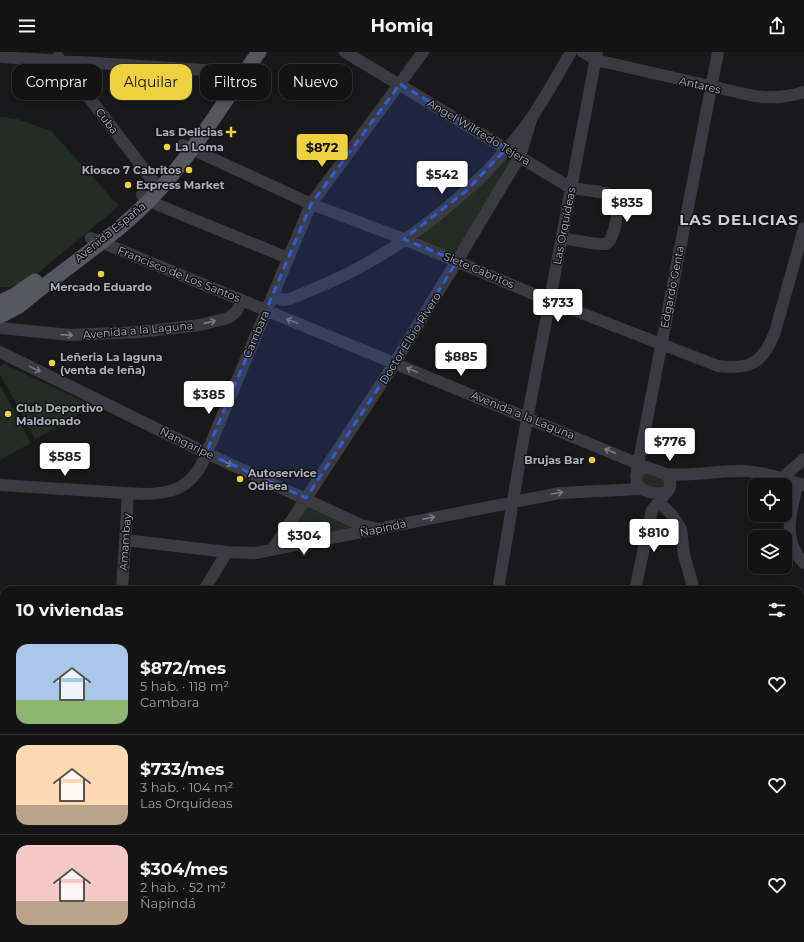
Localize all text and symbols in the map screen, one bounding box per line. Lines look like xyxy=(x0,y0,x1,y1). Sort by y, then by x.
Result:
icon: menu xyxy=(16,15,38,37)
text: Homiq xyxy=(370,15,434,37)
icon: share xyxy=(766,15,788,37)
chip: Comprar xyxy=(12,64,102,100)
chip: Alquilar xyxy=(110,64,192,100)
chip: Filtros xyxy=(200,64,271,100)
chip: Nuevo xyxy=(279,64,352,100)
street label: Antares xyxy=(678,73,723,97)
street label: Angel Wilfredo Tejera xyxy=(425,96,533,168)
street label: Cuba xyxy=(93,105,121,137)
place label: Las Delicias xyxy=(156,125,223,139)
marker: Las Delicias xyxy=(226,127,236,137)
pin: $872 xyxy=(298,134,346,168)
text: $872 xyxy=(306,139,338,155)
place label: La Loma xyxy=(175,140,224,154)
marker: La Loma xyxy=(162,142,172,152)
pin: $542 xyxy=(418,161,466,195)
place label: Kiosco 7 Cabritos xyxy=(82,163,181,177)
marker: Kiosco 7 Cabritos xyxy=(184,165,194,175)
text: $542 xyxy=(426,166,458,182)
place label: Express Market xyxy=(136,178,225,192)
marker: Express Market xyxy=(123,180,133,190)
street label: Las Orquídeas xyxy=(550,186,578,266)
pin: $835 xyxy=(603,189,651,223)
text: $835 xyxy=(611,194,643,210)
street label: Avenida España xyxy=(71,199,149,265)
district label: LAS DELICIAS xyxy=(679,210,799,229)
street label: Francisco de Los Santos xyxy=(116,243,243,305)
street label: Edgardo Genta xyxy=(657,245,687,329)
street label: Siete Cabritos xyxy=(442,249,517,291)
marker: Mercado Eduardo xyxy=(96,269,106,279)
place label: Mercado Eduardo xyxy=(50,280,152,294)
street label: Doctor Elbio Rivero xyxy=(376,289,444,387)
pin: $733 xyxy=(534,289,582,323)
text: $733 xyxy=(542,294,574,310)
street label: Cambara xyxy=(240,308,272,360)
one-way arrow xyxy=(287,316,299,324)
street label: Avenida a la Laguna xyxy=(82,318,194,342)
one-way arrow xyxy=(203,318,216,326)
one-way arrow xyxy=(60,331,73,338)
pin: $885 xyxy=(437,343,485,377)
text: $885 xyxy=(444,348,478,364)
place label: Leñeria La laguna (venta de leña) xyxy=(60,350,163,377)
marker: Leñeria La laguna (venta de leña) xyxy=(47,358,57,368)
one-way arrow xyxy=(407,365,419,373)
one-way arrow xyxy=(29,366,41,373)
pin: $385 xyxy=(185,381,233,415)
text: $385 xyxy=(193,386,225,402)
street label: Avenida a la Laguna xyxy=(469,388,577,442)
place label: Club Deportivo Maldonado xyxy=(16,401,103,428)
marker: Club Deportivo Maldonado xyxy=(3,409,13,419)
street label: Ñangaripe xyxy=(158,424,217,462)
pin: $776 xyxy=(646,428,694,462)
text: $776 xyxy=(654,433,686,449)
pin: $585 xyxy=(41,443,89,477)
one-way arrow xyxy=(605,447,617,455)
text: $585 xyxy=(49,448,81,464)
place label: Brujas Bar xyxy=(524,453,584,467)
marker: Brujas Bar xyxy=(587,455,597,465)
one-way arrow xyxy=(221,459,233,467)
place label: Autoservice Odisea xyxy=(247,466,317,493)
marker: Autoservice Odisea xyxy=(235,474,245,484)
map controls xyxy=(748,478,792,574)
button: locate xyxy=(748,478,792,522)
one-way arrow xyxy=(550,489,563,497)
street label: Amambay xyxy=(116,513,134,571)
one-way arrow xyxy=(422,514,435,522)
street label: Ñapindá xyxy=(358,516,408,540)
pin: $810 xyxy=(630,519,678,553)
pin: $304 xyxy=(280,522,328,556)
text: $810 xyxy=(639,524,669,540)
text: $304 xyxy=(287,527,321,543)
button: layers xyxy=(748,530,792,574)
icon: filters xyxy=(766,599,788,621)
text: 10 viviendas xyxy=(16,600,123,620)
text: $872/mes xyxy=(140,658,226,678)
icon: home xyxy=(48,660,96,708)
icon: heart xyxy=(766,673,788,695)
text: 5 hab. · 118 m² xyxy=(140,678,229,694)
text: Cambara xyxy=(140,694,199,710)
text: $733/mes xyxy=(140,759,224,779)
icon: home xyxy=(48,761,96,809)
icon: heart xyxy=(766,774,788,796)
text: 3 hab. · 104 m² xyxy=(140,779,233,795)
text: Las Orquídeas xyxy=(140,795,233,811)
text: $304/mes xyxy=(140,859,228,879)
icon: home xyxy=(48,861,96,909)
icon: heart xyxy=(766,874,788,896)
text: 2 hab. · 52 m² xyxy=(140,879,226,895)
text: Ñapindá xyxy=(140,895,196,911)

